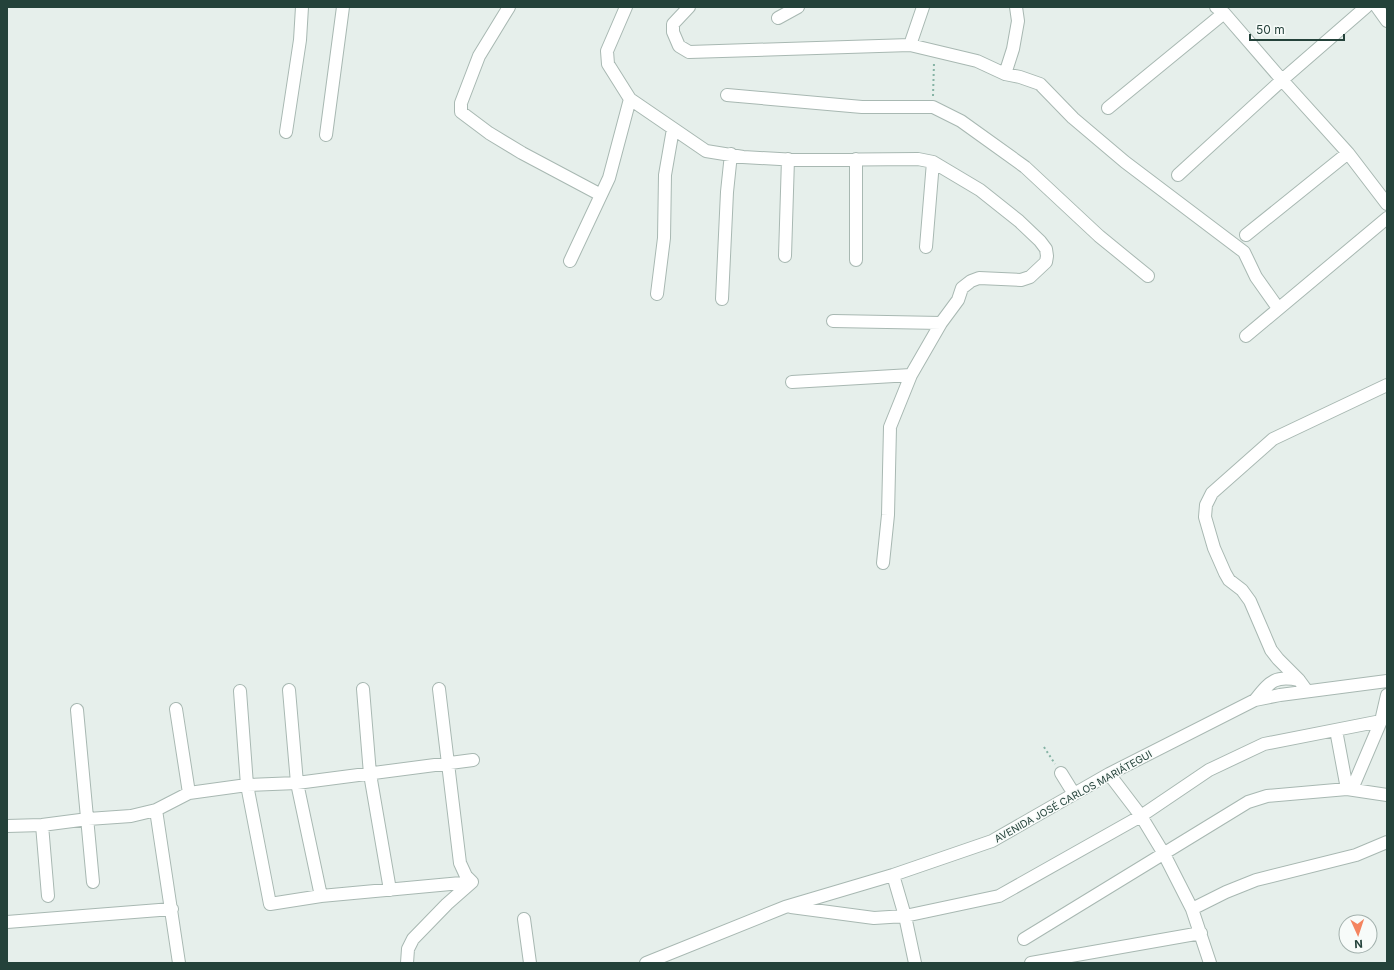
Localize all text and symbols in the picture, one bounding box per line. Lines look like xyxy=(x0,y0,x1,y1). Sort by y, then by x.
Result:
scale bar xyxy=(1250,16,1344,42)
text: 50 m xyxy=(1256,22,1285,37)
street label: AVENIDA JOSÉ CARLOS MARIÁTEGUI xyxy=(992,747,1154,844)
north arrow xyxy=(1338,914,1378,954)
text: N xyxy=(1354,937,1363,951)

